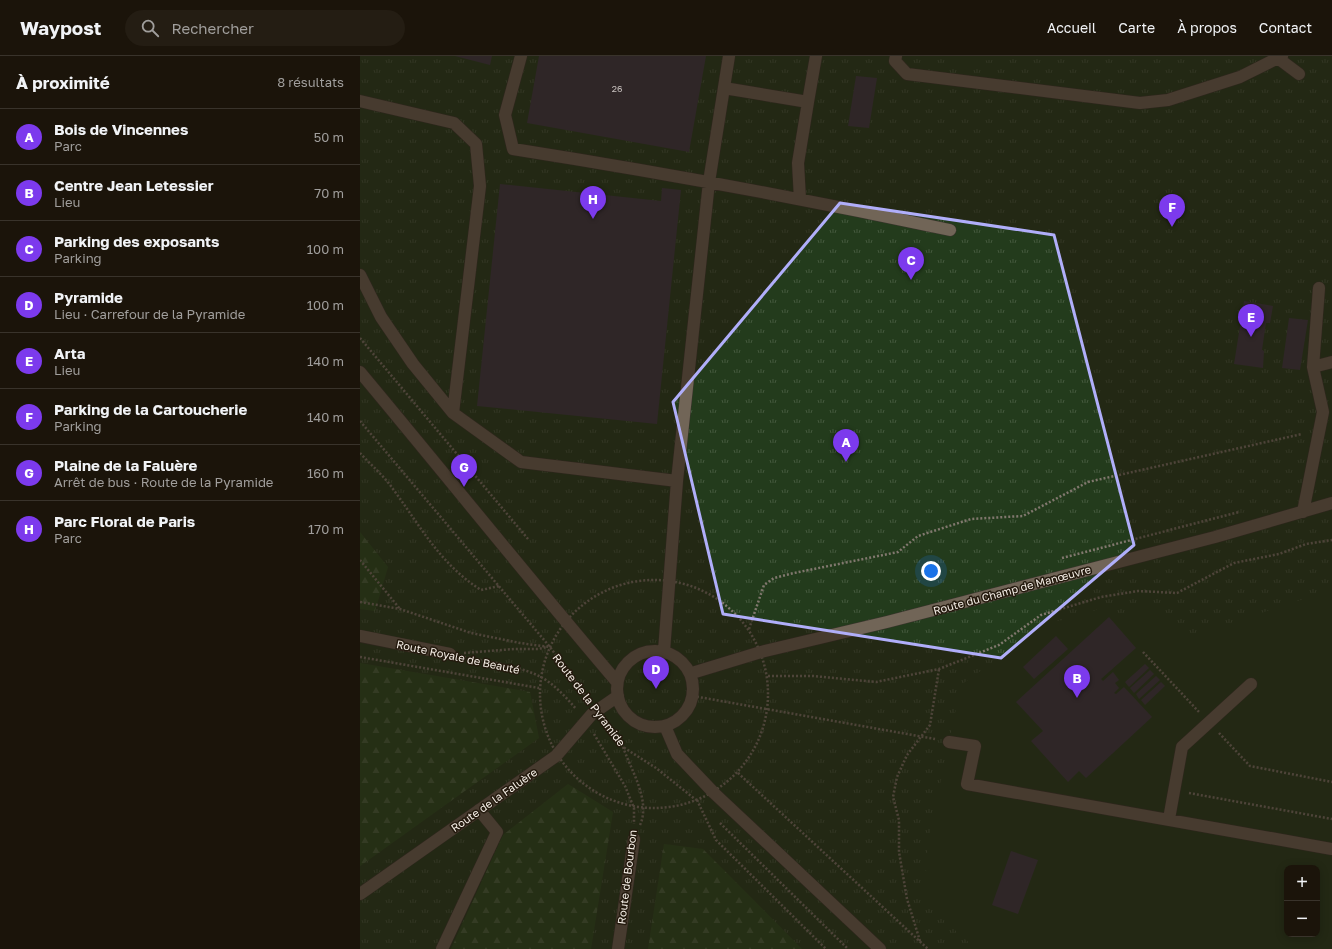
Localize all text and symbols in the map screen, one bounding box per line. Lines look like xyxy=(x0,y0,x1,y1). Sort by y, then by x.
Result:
search box xyxy=(125,10,405,46)
text: Waypost xyxy=(20,16,101,39)
icon: search xyxy=(139,17,161,39)
text: Rechercher xyxy=(171,19,254,37)
text: Accueil xyxy=(1047,19,1096,36)
text: Carte xyxy=(1118,19,1155,36)
text: À propos xyxy=(1177,19,1237,36)
text: Contact xyxy=(1259,19,1312,36)
text: À proximité xyxy=(16,72,110,93)
text: 8 résultats xyxy=(277,74,344,90)
house number: 26 xyxy=(612,83,622,94)
text: Bois de Vincennes xyxy=(54,120,188,138)
text: A xyxy=(24,129,34,145)
text: 50 m xyxy=(314,129,344,145)
text: Parc xyxy=(54,138,82,154)
text: Centre Jean Letessier xyxy=(54,176,214,194)
text: B xyxy=(24,185,34,201)
text: 70 m xyxy=(314,185,344,201)
pin: H xyxy=(580,186,606,219)
text: Lieu xyxy=(54,194,80,210)
pin: F xyxy=(1159,194,1185,227)
text: Parking des exposants xyxy=(54,232,220,250)
text: C xyxy=(24,241,34,257)
text: 100 m xyxy=(307,241,344,257)
pin: C xyxy=(898,247,924,280)
text: Parking xyxy=(54,250,102,266)
text: Pyramide xyxy=(54,288,123,306)
text: D xyxy=(24,297,34,313)
text: 100 m xyxy=(307,297,344,313)
pin: E xyxy=(1238,304,1264,337)
text: Lieu · Carrefour de la Pyramide xyxy=(54,306,245,322)
text: Arta xyxy=(54,344,86,362)
text: E xyxy=(25,353,33,369)
text: 140 m xyxy=(307,353,344,369)
text: Lieu xyxy=(54,362,80,378)
text: Parking de la Cartoucherie xyxy=(54,400,247,418)
text: F xyxy=(25,409,33,425)
text: 140 m xyxy=(307,409,344,425)
text: Parking xyxy=(54,418,102,434)
pin: A xyxy=(833,429,859,462)
pin: G xyxy=(451,454,477,487)
text: Plaine de la Faluère xyxy=(54,456,197,474)
text: G xyxy=(24,465,34,481)
text: 160 m xyxy=(307,465,344,481)
text: Arrêt de bus · Route de la Pyramide xyxy=(54,474,273,490)
text: Parc Floral de Paris xyxy=(54,512,195,530)
text: H xyxy=(24,521,34,537)
text: 170 m xyxy=(308,521,344,537)
text: Parc xyxy=(54,530,82,546)
your location xyxy=(921,561,941,581)
street label: Route du Champ de Manœuvre xyxy=(932,562,1092,617)
street label: Route Royale de Beauté xyxy=(395,637,521,676)
street label: Route de la Pyramide xyxy=(550,651,628,748)
pin: D xyxy=(643,656,669,689)
pin: B xyxy=(1064,665,1090,698)
street label: Route de la Faluère xyxy=(448,765,539,834)
street label: Route de Bourbon xyxy=(614,829,639,925)
map controls xyxy=(1284,865,1320,937)
button: + xyxy=(1284,865,1320,901)
button: − xyxy=(1284,901,1320,937)

